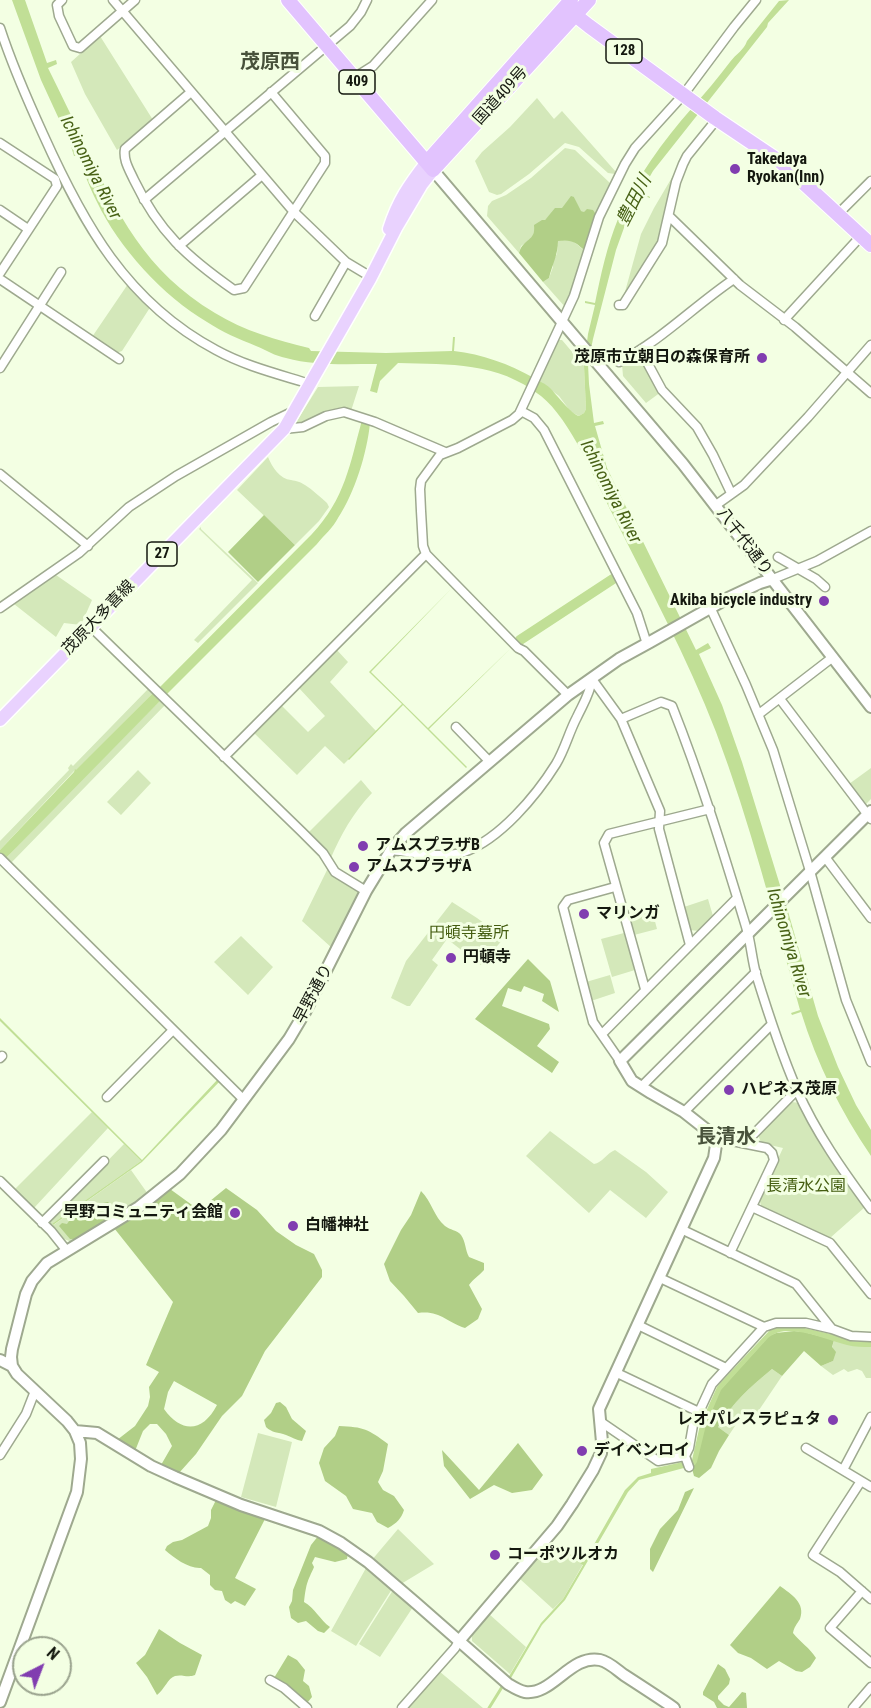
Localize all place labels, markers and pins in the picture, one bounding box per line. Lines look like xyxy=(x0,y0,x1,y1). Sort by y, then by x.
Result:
place label: Takedaya Ryokan(Inn) xyxy=(747,150,824,188)
marker: Takedaya Ryokan(Inn) xyxy=(728,162,742,176)
place label: 茂原市立朝日の森保育所 xyxy=(574,348,750,368)
marker: 茂原市立朝日の森保育所 xyxy=(755,351,769,365)
place label: Akiba bicycle industry xyxy=(670,591,812,611)
marker: Akiba bicycle industry xyxy=(817,594,831,608)
place label: アムスプラザB xyxy=(375,836,480,856)
marker: アムスプラザB xyxy=(356,839,370,853)
place label: アムスプラザA xyxy=(366,857,472,877)
marker: アムスプラザA xyxy=(347,860,361,874)
place label: マリンガ xyxy=(596,904,660,924)
marker: マリンガ xyxy=(577,907,591,921)
place label: 円頓寺 xyxy=(463,948,511,968)
marker: 円頓寺 xyxy=(444,951,458,965)
place label: ハピネス茂原 xyxy=(741,1080,837,1100)
marker: ハピネス茂原 xyxy=(722,1083,736,1097)
place label: 早野コミュニティ会館 xyxy=(63,1203,223,1223)
marker: 早野コミュニティ会館 xyxy=(228,1206,242,1220)
place label: 白幡神社 xyxy=(305,1216,369,1236)
marker: 白幡神社 xyxy=(286,1219,300,1233)
place label: レオパレスラピュタ xyxy=(677,1410,821,1430)
marker: レオパレスラピュタ xyxy=(826,1413,840,1427)
place label: デイベンロイ xyxy=(594,1441,690,1461)
marker: デイベンロイ xyxy=(575,1444,589,1458)
place label: コーポツルオカ xyxy=(507,1545,619,1565)
marker: コーポツルオカ xyxy=(488,1548,502,1562)

